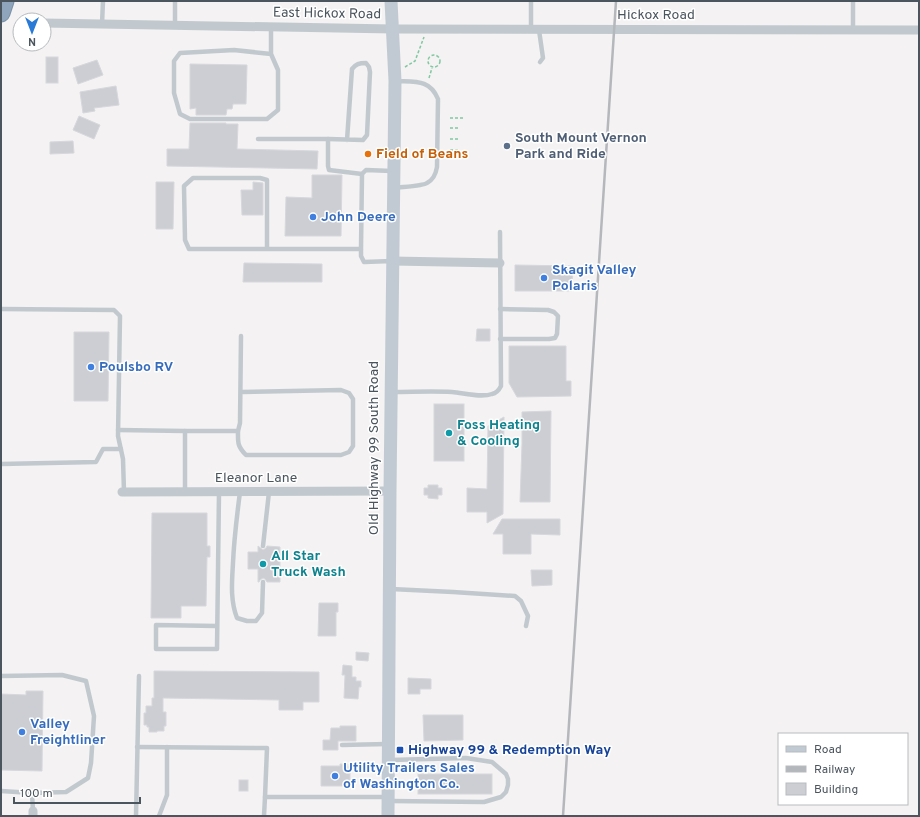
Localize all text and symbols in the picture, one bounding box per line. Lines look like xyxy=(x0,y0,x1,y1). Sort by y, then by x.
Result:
street label: East Hickox Road xyxy=(273,5,381,23)
street label: Hickox Road xyxy=(617,7,695,24)
north arrow xyxy=(12,12,52,52)
text: N xyxy=(28,34,36,48)
place label: South Mount Vernon Park and Ride xyxy=(515,130,647,163)
marker: South Mount Vernon Park and Ride xyxy=(502,141,512,151)
place label: Field of Beans xyxy=(376,146,468,163)
marker: Field of Beans xyxy=(363,149,373,159)
place label: John Deere xyxy=(321,209,396,226)
marker: John Deere xyxy=(308,212,318,222)
place label: Skagit Valley Polaris xyxy=(552,262,637,295)
marker: Skagit Valley Polaris xyxy=(539,273,549,283)
place label: Poulsbo RV xyxy=(99,359,174,376)
street label: Old Highway 99 South Road xyxy=(366,361,383,535)
marker: Poulsbo RV xyxy=(86,362,96,372)
place label: Foss Heating & Cooling xyxy=(457,417,540,450)
marker: Foss Heating & Cooling xyxy=(444,428,454,438)
street label: Eleanor Lane xyxy=(215,470,297,487)
place label: All Star Truck Wash xyxy=(271,548,346,581)
marker: All Star Truck Wash xyxy=(258,559,268,569)
place label: Valley Freightliner xyxy=(30,716,106,749)
marker: Valley Freightliner xyxy=(17,727,27,737)
legend xyxy=(778,733,908,805)
place label: Highway 99 & Redemption Way xyxy=(408,742,611,759)
text: Road xyxy=(814,742,842,758)
marker: Highway 99 & Redemption Way xyxy=(395,745,405,755)
place label: Utility Trailers Sales of Washington Co. xyxy=(343,760,475,793)
text: Railway xyxy=(814,762,855,778)
marker: Utility Trailers Sales of Washington Co. xyxy=(330,771,340,781)
scale bar xyxy=(14,779,140,805)
text: Building xyxy=(814,782,858,798)
text: 100 m xyxy=(20,786,53,802)

